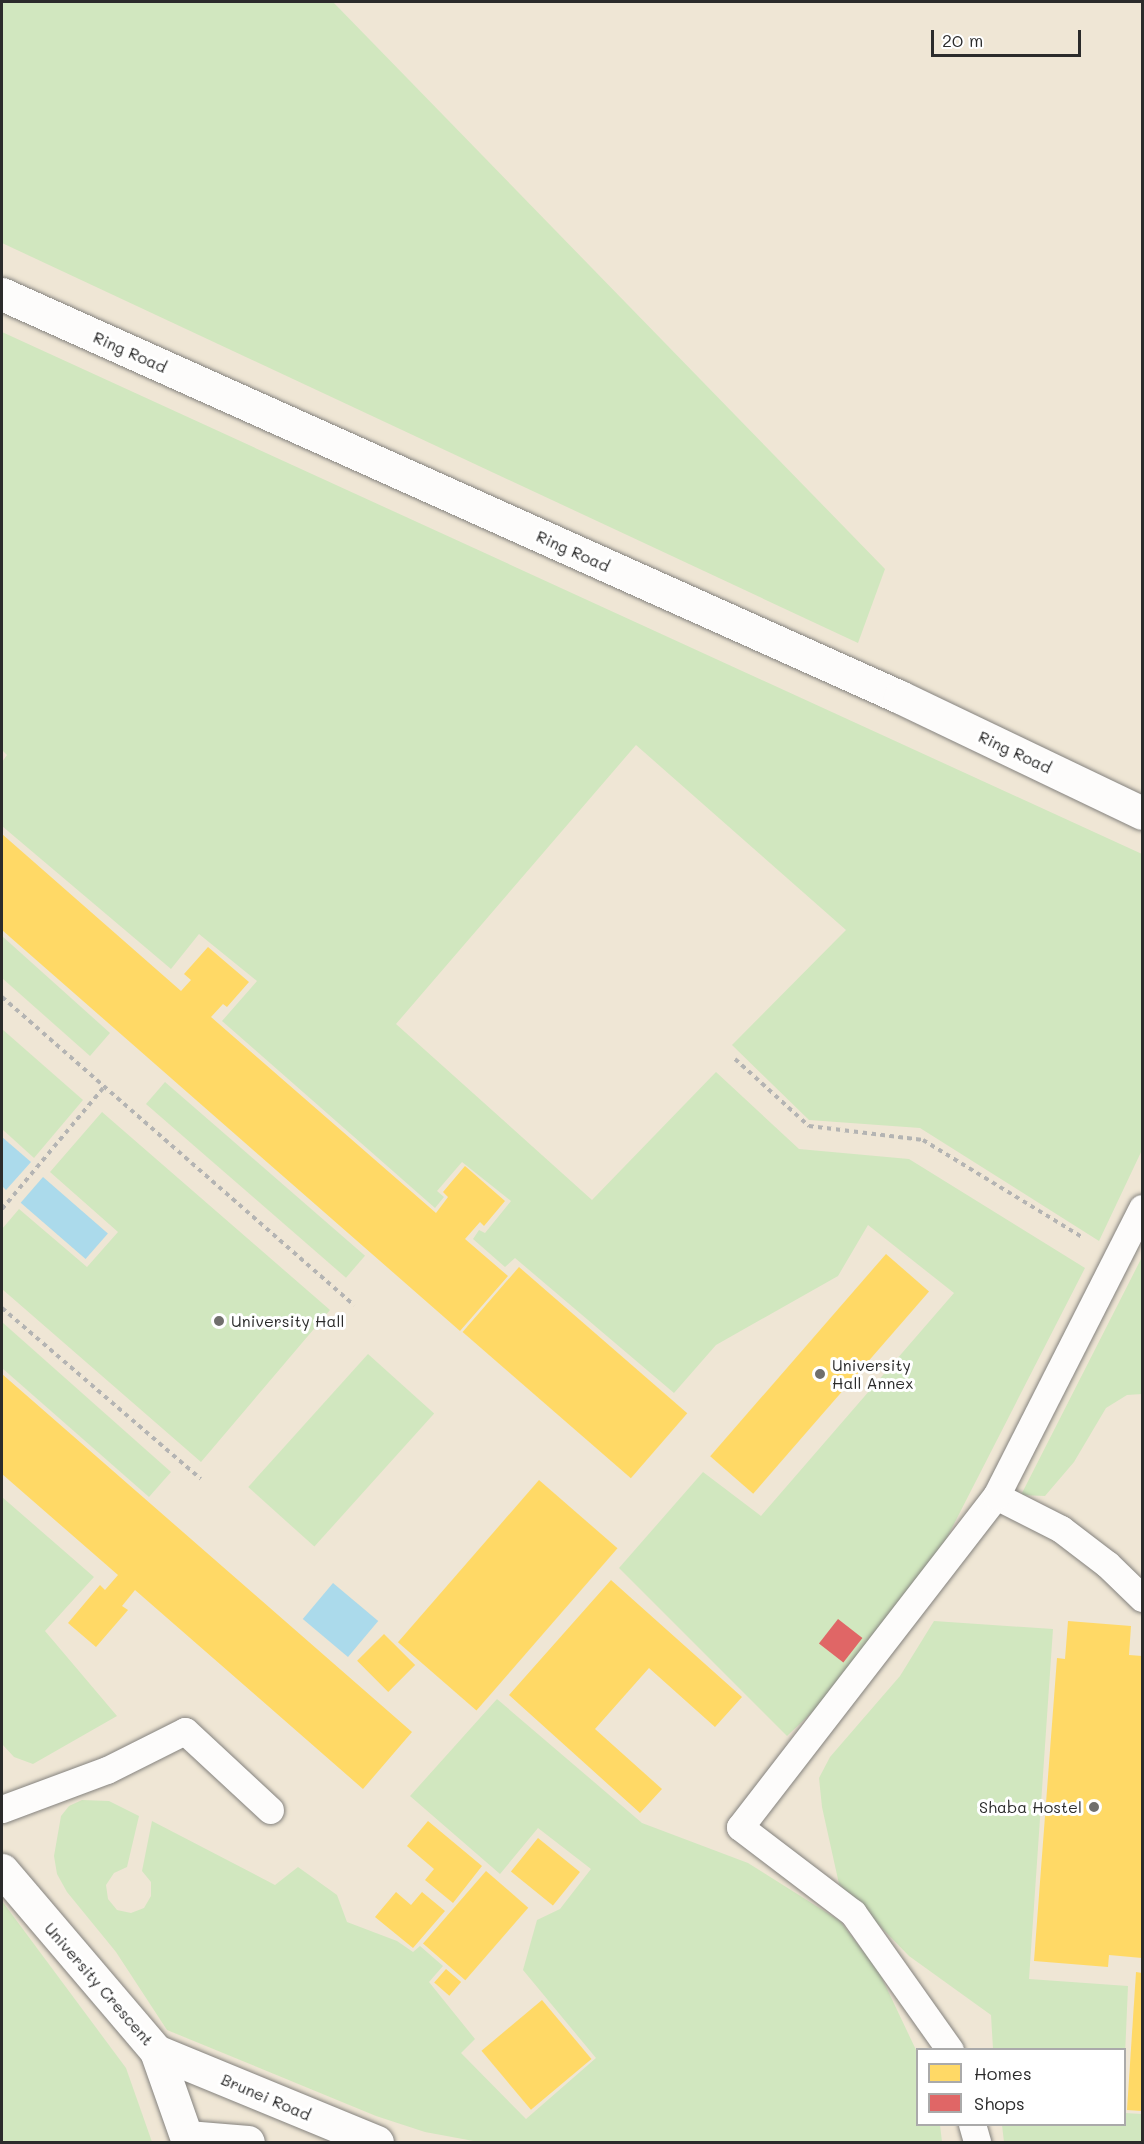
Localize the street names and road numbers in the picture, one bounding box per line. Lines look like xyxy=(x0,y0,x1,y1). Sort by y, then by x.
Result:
street label: Ring Road xyxy=(90,327,170,377)
street label: Ring Road xyxy=(533,526,613,576)
street label: Ring Road xyxy=(975,727,1055,777)
street label: University Crescent xyxy=(40,1919,158,2049)
street label: Brunei Road xyxy=(218,2070,314,2124)

